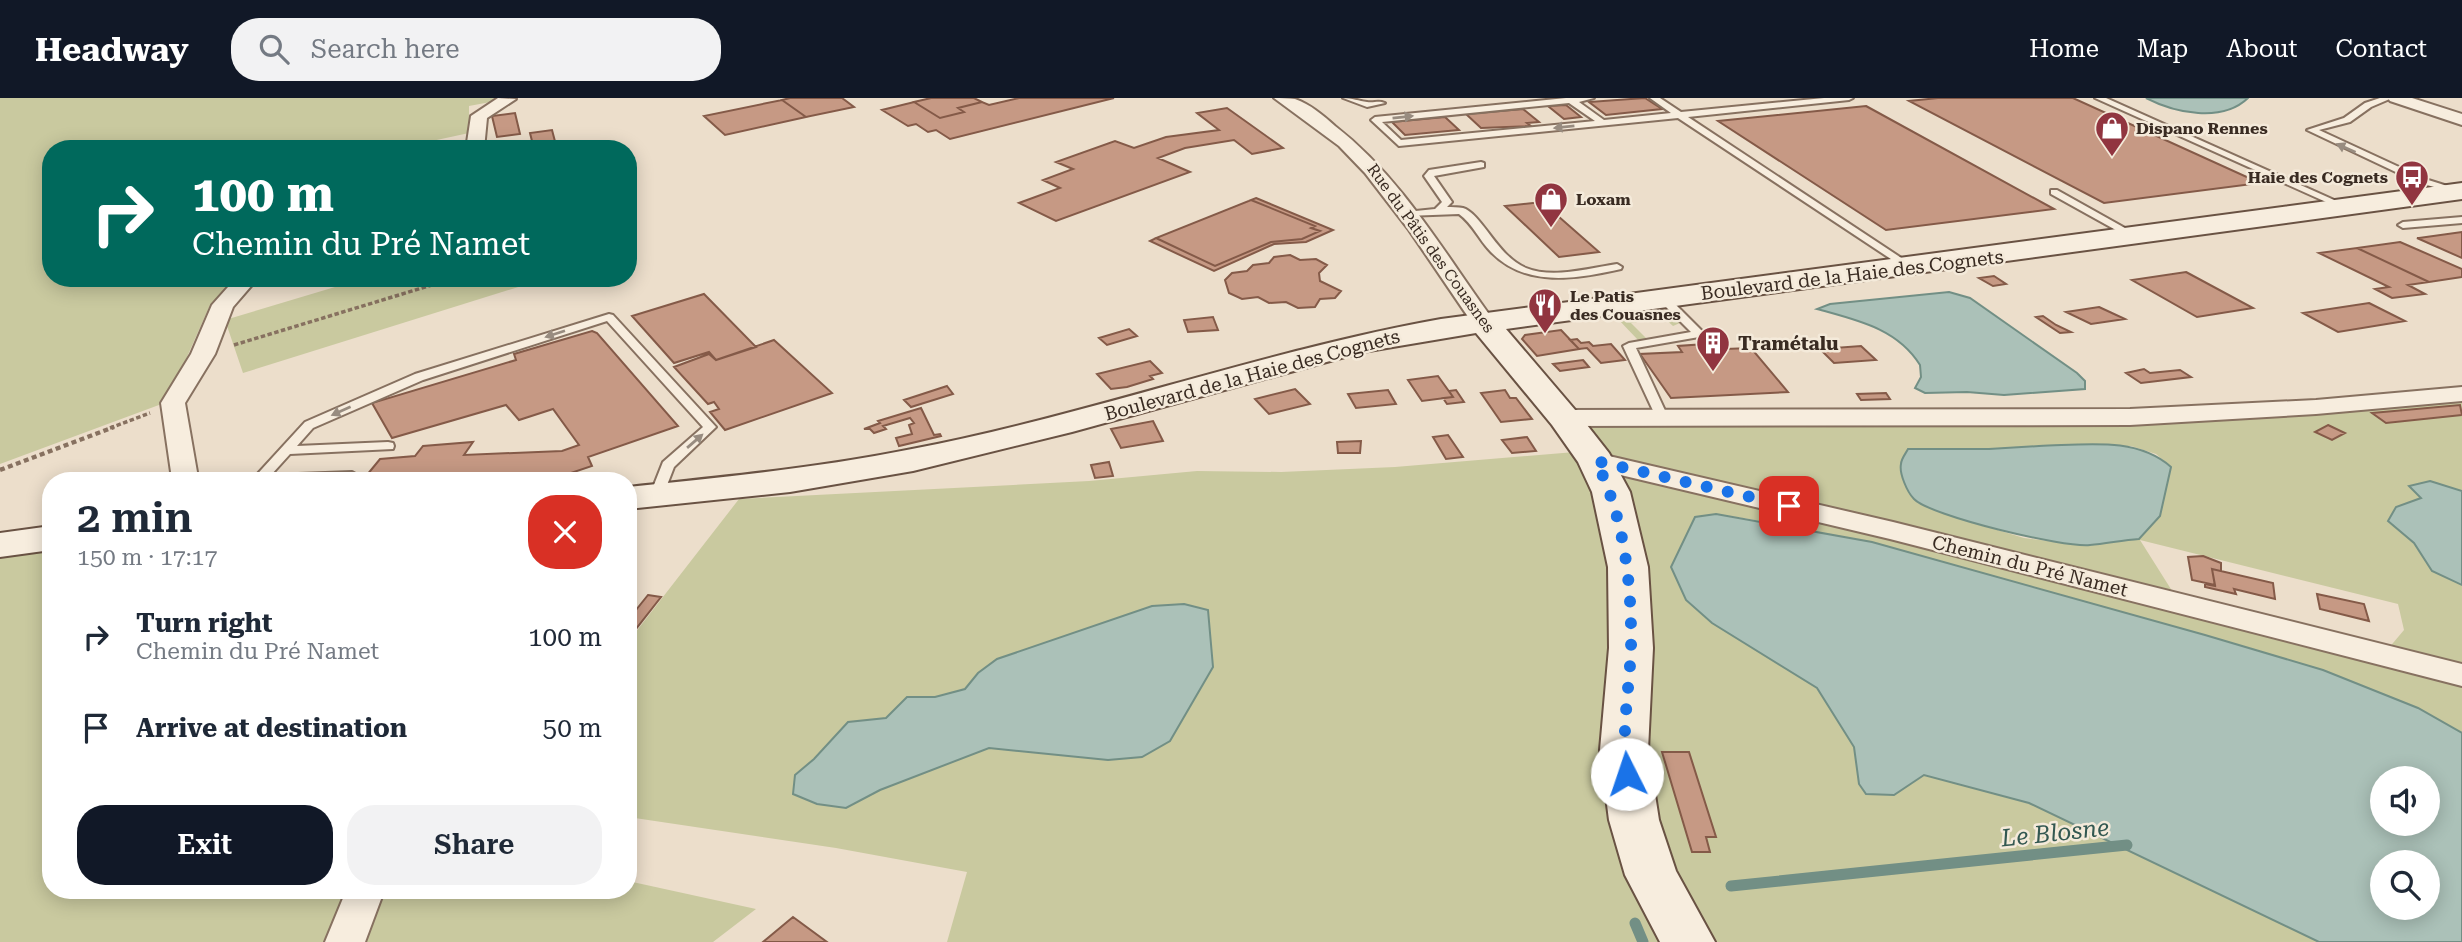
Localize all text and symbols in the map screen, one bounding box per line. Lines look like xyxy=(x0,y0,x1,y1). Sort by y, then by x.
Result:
search box xyxy=(231,18,721,81)
text: Headway xyxy=(35,30,189,69)
icon: search xyxy=(255,30,293,68)
text: Search here xyxy=(311,34,460,64)
text: Home xyxy=(2029,35,2099,63)
text: Map xyxy=(2137,35,2188,63)
text: About xyxy=(2226,35,2297,63)
text: Contact xyxy=(2335,35,2427,63)
shop icon: Dispano Rennes xyxy=(2093,109,2131,158)
one-way arrow xyxy=(1393,111,1415,122)
place label: Dispano Rennes xyxy=(2136,119,2268,138)
one-way arrow xyxy=(1553,122,1575,133)
one-way arrow xyxy=(2336,142,2357,153)
bus stop icon: Haie des Cognets xyxy=(2393,158,2431,207)
street label: Rue du Pâtis des Couasnes xyxy=(1363,160,1499,336)
text: 100 m xyxy=(192,166,334,223)
icon: right xyxy=(77,168,168,259)
place label: Haie des Cognets xyxy=(2248,168,2388,187)
shop icon: Loxam xyxy=(1532,180,1570,229)
place label: Loxam xyxy=(1576,190,1631,209)
text: Chemin du Pré Namet xyxy=(192,225,530,263)
street label: Boulevard de la Haie des Cognets xyxy=(1699,245,2005,305)
restaurant icon: Le Patis des Couasnes xyxy=(1526,286,1564,335)
place label: Le Patis des Couasnes xyxy=(1570,287,1681,324)
street label: Boulevard de la Haie des Cognets xyxy=(1102,324,1402,426)
building icon: Tramétalu xyxy=(1694,324,1732,373)
one-way arrow xyxy=(544,329,565,340)
place label: Tramétalu xyxy=(1738,332,1839,355)
one-way arrow xyxy=(330,406,351,417)
one-way arrow xyxy=(686,433,704,449)
pin xyxy=(1759,476,1819,536)
icon: arrive xyxy=(1770,487,1808,525)
text: 2 min xyxy=(77,493,193,542)
button: close xyxy=(528,495,602,569)
street label: Chemin du Pré Namet xyxy=(1930,531,2130,601)
text: 150 m · 17:17 xyxy=(77,544,217,571)
text: Turn right xyxy=(136,608,272,638)
icon: right xyxy=(77,618,115,656)
text: 100 m xyxy=(528,622,602,652)
text: Chemin du Pré Namet xyxy=(136,638,379,665)
icon: arrive xyxy=(77,709,115,747)
text: Arrive at destination xyxy=(136,713,407,743)
text: 50 m xyxy=(543,713,602,743)
position arrow xyxy=(1590,737,1664,811)
map controls xyxy=(2370,766,2440,920)
button: sound xyxy=(2370,766,2440,836)
button: Exit xyxy=(77,805,333,885)
button: Share xyxy=(347,805,602,885)
water label: Le Blosne xyxy=(1999,813,2110,853)
button: search xyxy=(2370,850,2440,920)

